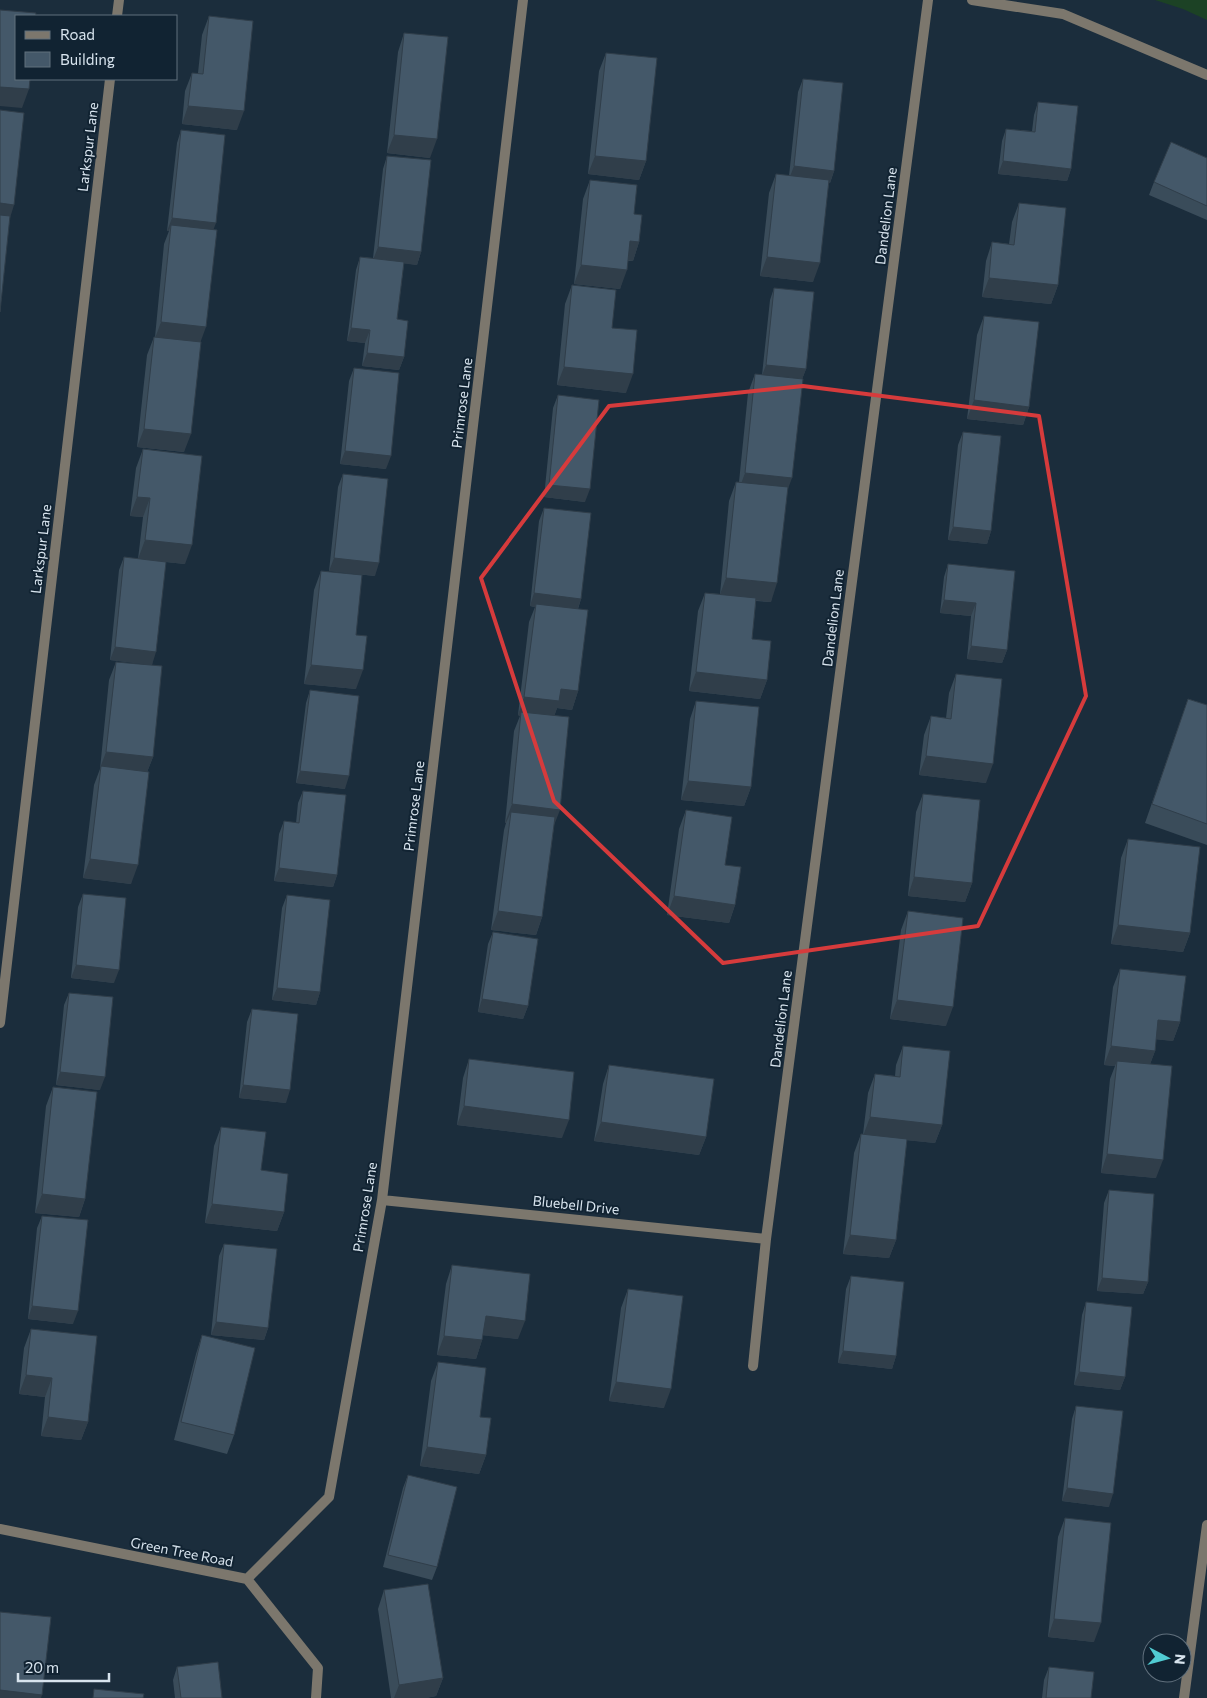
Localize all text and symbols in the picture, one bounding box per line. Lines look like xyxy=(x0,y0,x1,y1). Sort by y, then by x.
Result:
legend xyxy=(15,15,178,80)
text: Road xyxy=(60,25,95,43)
text: Building xyxy=(60,50,115,68)
street label: Larkspur Lane xyxy=(74,101,101,193)
street label: Dandelion Lane xyxy=(871,166,900,266)
street label: Primrose Lane xyxy=(448,357,475,449)
street label: Larkspur Lane xyxy=(27,503,54,595)
street label: Dandelion Lane xyxy=(818,568,847,668)
street label: Primrose Lane xyxy=(400,760,427,852)
street label: Dandelion Lane xyxy=(766,969,795,1069)
street label: Primrose Lane xyxy=(349,1161,380,1253)
street label: Bluebell Drive xyxy=(532,1191,620,1218)
street label: Green Tree Road xyxy=(129,1533,235,1570)
north arrow xyxy=(1142,1633,1192,1683)
scale bar xyxy=(18,1650,109,1682)
text: N xyxy=(1171,1653,1189,1666)
text: 20 m xyxy=(25,1658,59,1676)

